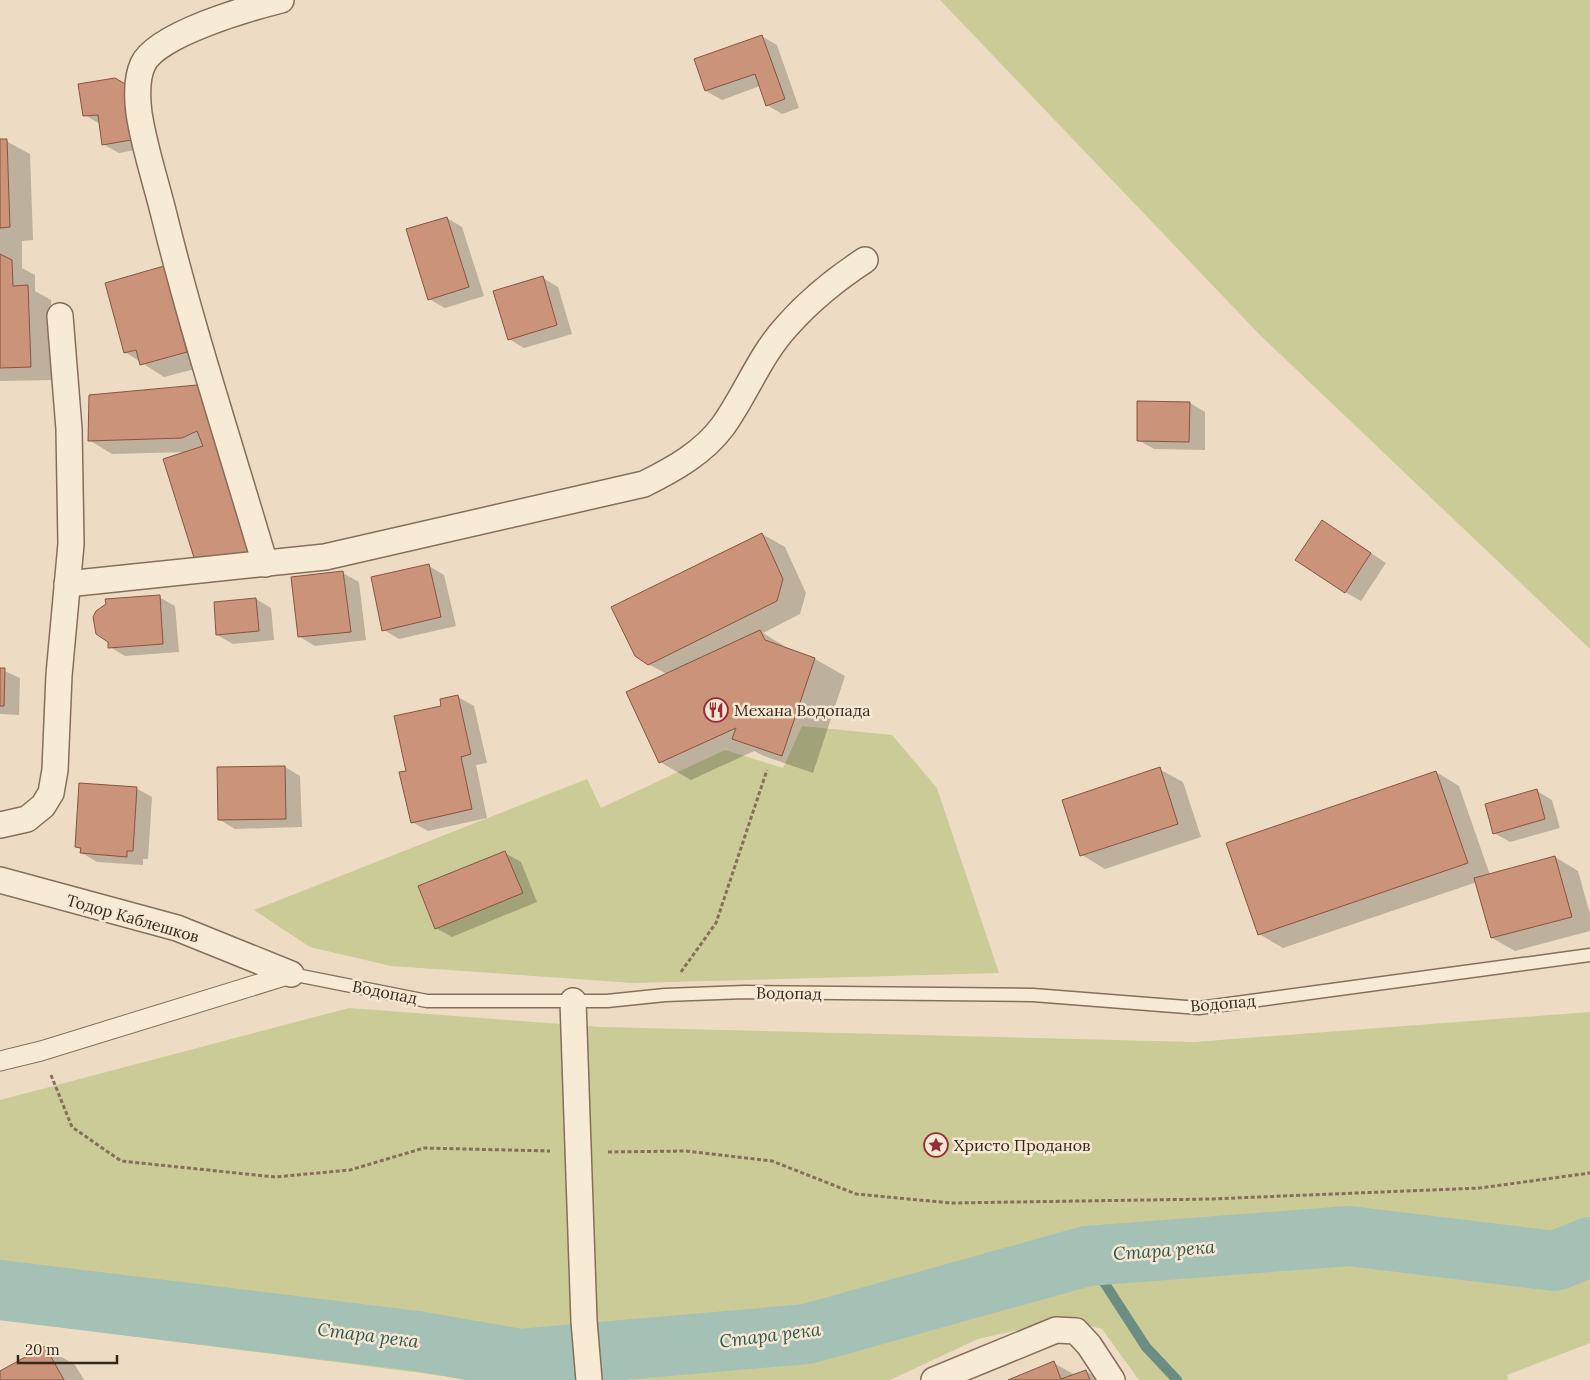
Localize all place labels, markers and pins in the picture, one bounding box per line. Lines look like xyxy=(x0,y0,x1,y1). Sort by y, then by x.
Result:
restaurant icon: Механа Водопада xyxy=(703,697,729,723)
place label: Механа Водопада xyxy=(734,700,870,720)
place icon: Христо Проданов xyxy=(923,1132,949,1158)
place label: Христо Проданов xyxy=(954,1135,1090,1155)

